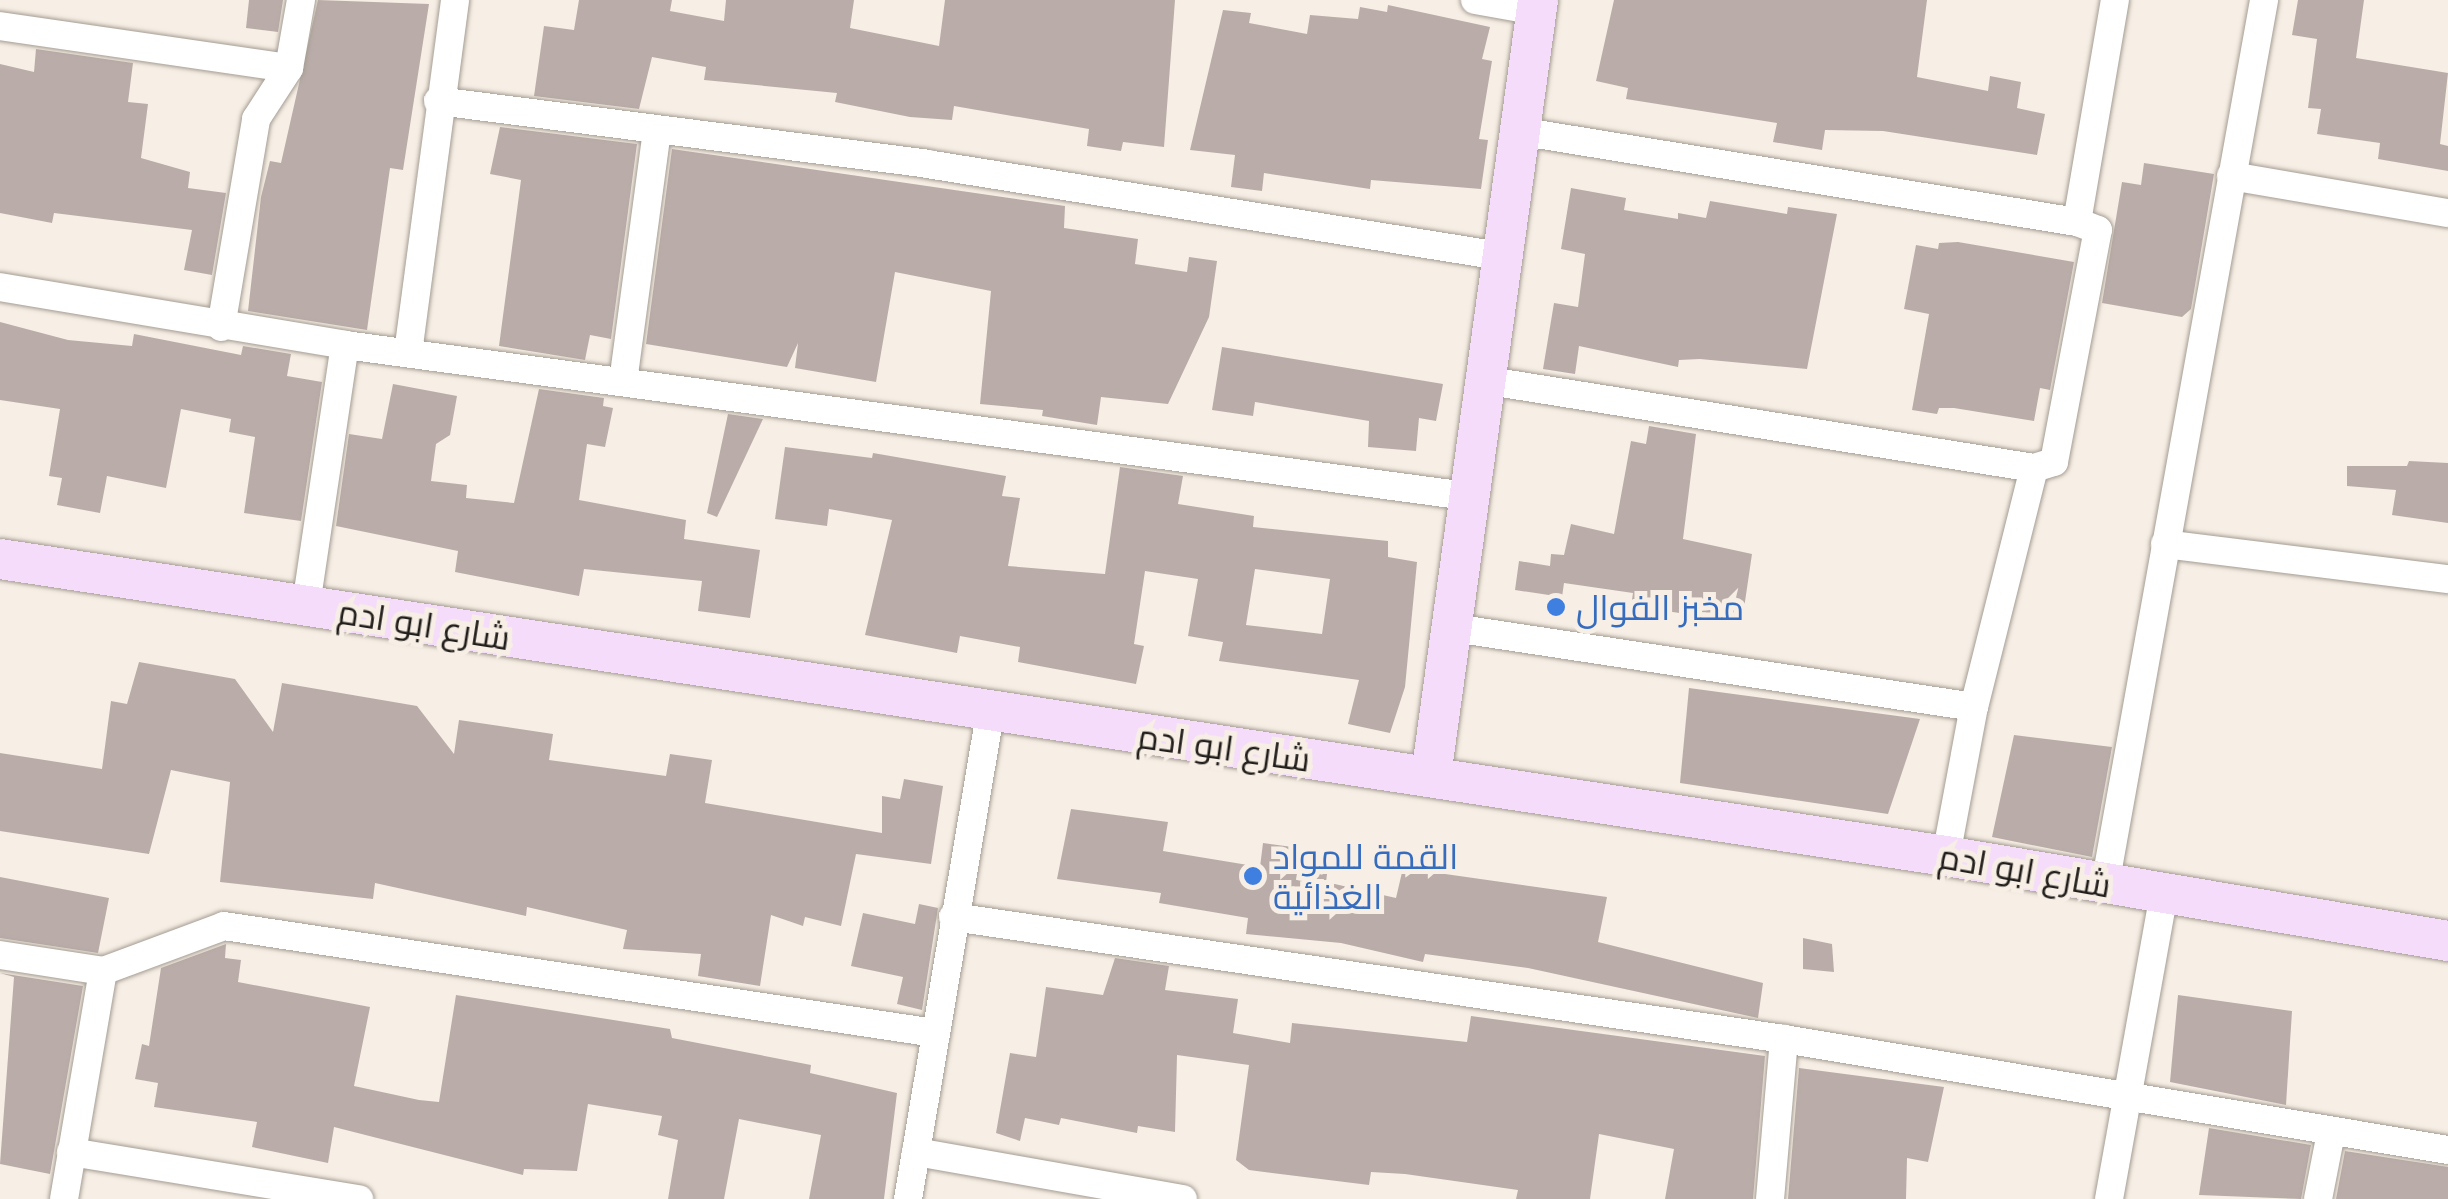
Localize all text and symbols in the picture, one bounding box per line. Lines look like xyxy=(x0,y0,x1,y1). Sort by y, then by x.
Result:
place label: مخبز الفوال xyxy=(1576,586,1744,628)
street label: شارع ابو ادم xyxy=(335,590,513,658)
marker: مخبز الفوال xyxy=(1545,596,1567,618)
street label: شارع ابو ادم xyxy=(1135,714,1313,780)
street label: شارع ابو ادم xyxy=(1936,834,2114,906)
place label: القمة للمواد الغذائية xyxy=(1273,835,1458,917)
marker: القمة للمواد الغذائية xyxy=(1242,865,1264,887)

